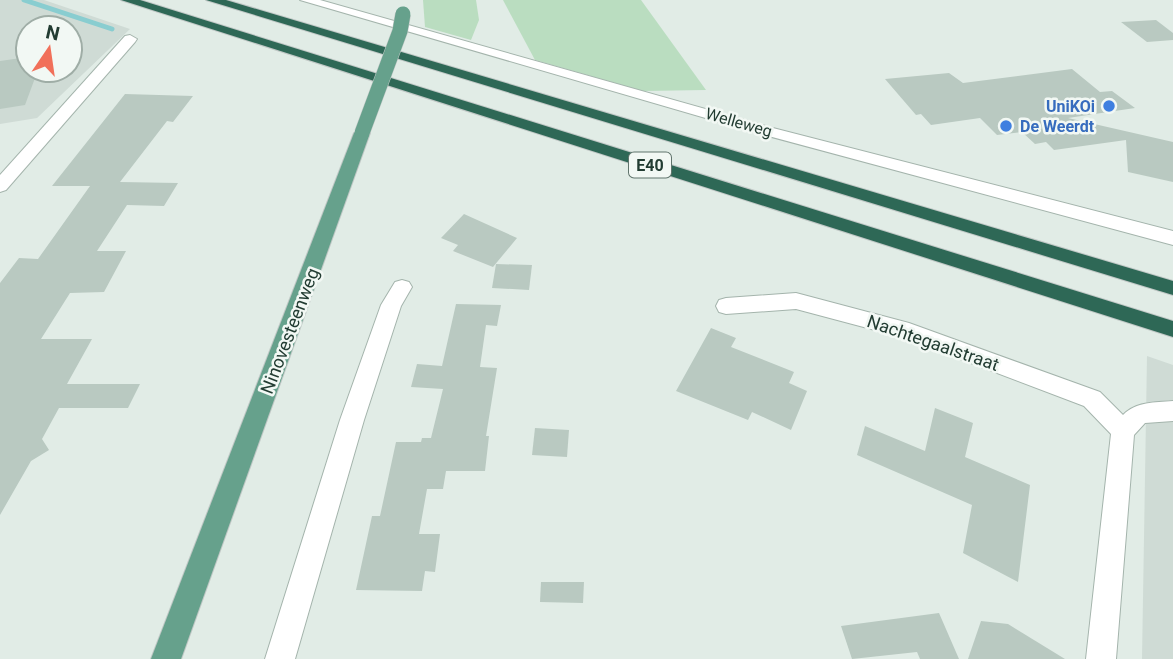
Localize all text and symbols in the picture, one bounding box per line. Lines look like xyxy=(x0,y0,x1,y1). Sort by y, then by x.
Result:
north arrow xyxy=(14,14,84,84)
text: N xyxy=(44,20,62,46)
place label: UniKOi xyxy=(1046,97,1095,116)
marker: UniKOi xyxy=(1101,98,1117,114)
street label: Welleweg xyxy=(703,104,774,141)
place label: De Weerdt xyxy=(1020,117,1095,136)
marker: De Weerdt xyxy=(998,118,1014,134)
road number: E40 xyxy=(629,153,671,178)
street label: Ninovesteenweg xyxy=(256,265,323,397)
street label: Nachtegaalstraat xyxy=(865,310,1002,375)

